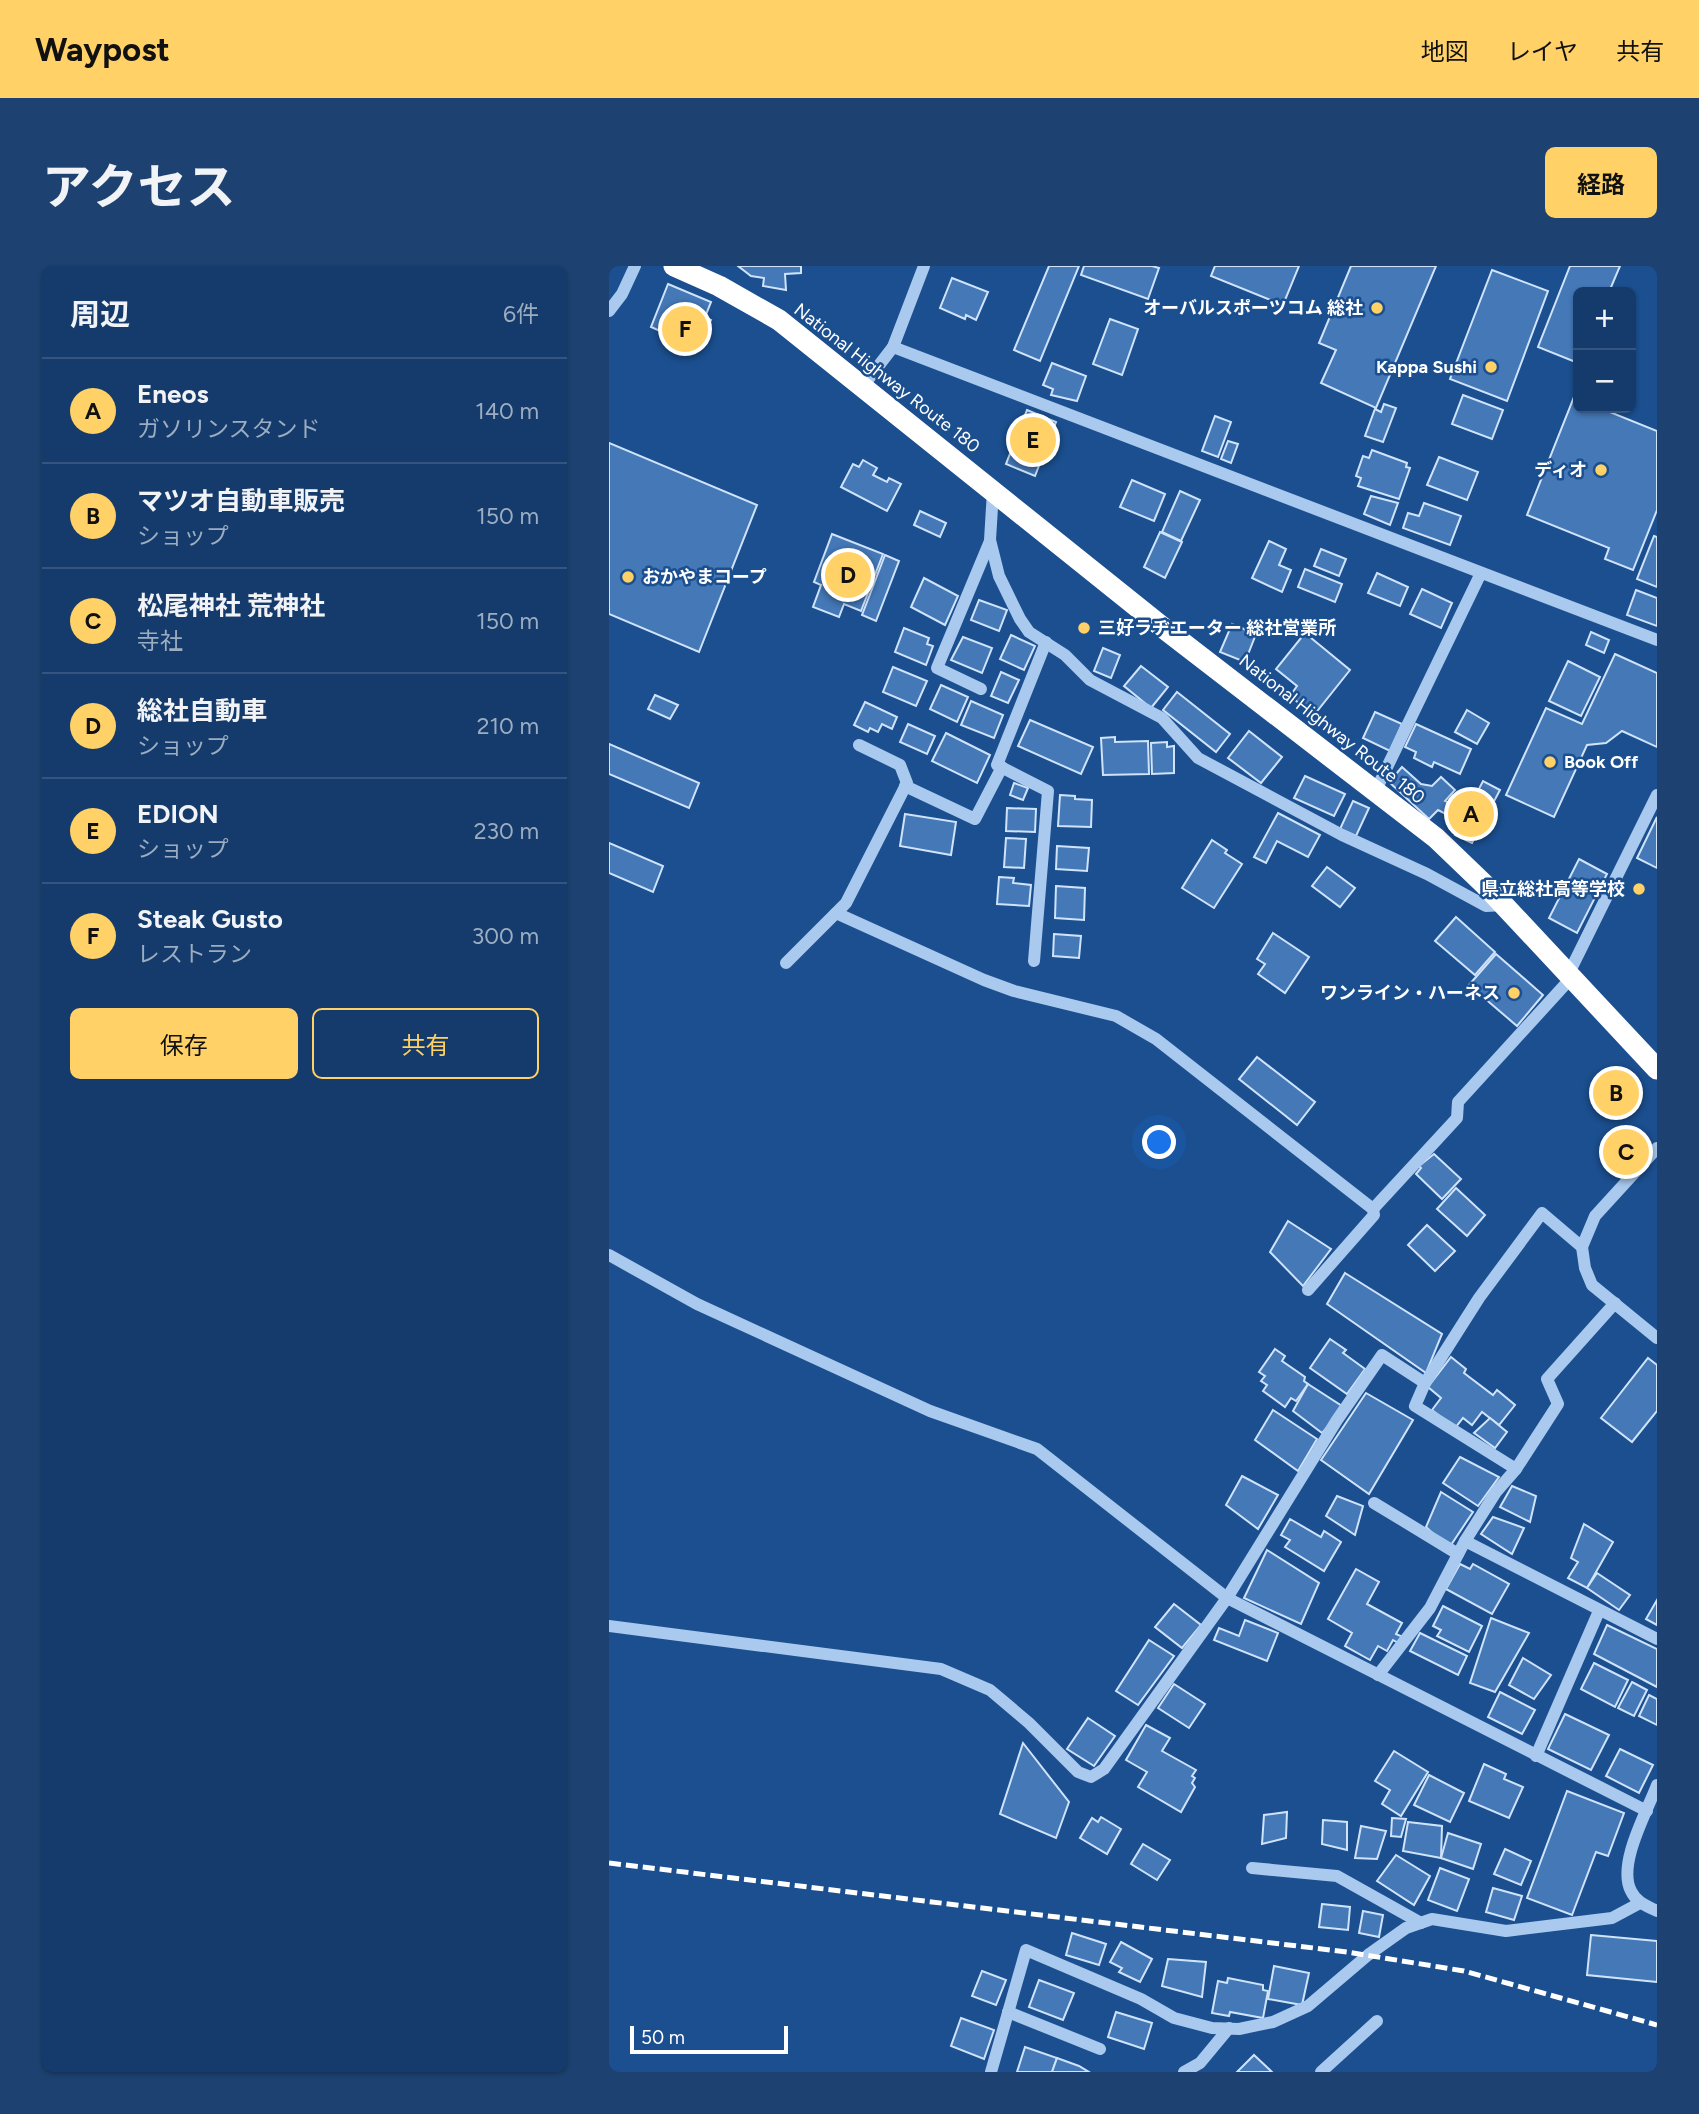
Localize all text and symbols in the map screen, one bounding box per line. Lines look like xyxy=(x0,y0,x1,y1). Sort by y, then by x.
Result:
text: Waypost xyxy=(35,30,170,69)
text: 地図 xyxy=(1421,37,1469,66)
text: レイヤ xyxy=(1507,37,1578,66)
text: 共有 xyxy=(1616,37,1664,66)
button: 経路 xyxy=(1545,147,1657,218)
text: アクセス xyxy=(42,157,236,216)
map controls xyxy=(1573,287,1636,413)
button: + xyxy=(1573,287,1636,350)
text: 周辺 xyxy=(70,296,130,333)
place label: オーバルスポーツコム 総社 xyxy=(1143,297,1363,319)
street label: National Highway Route 180 xyxy=(790,299,984,457)
text: 6件 xyxy=(503,300,539,328)
marker: オーバルスポーツコム 総社 xyxy=(1369,300,1385,316)
pin: F xyxy=(662,303,708,355)
button: − xyxy=(1573,350,1636,413)
place label: Kappa Sushi xyxy=(1376,356,1477,378)
marker: Kappa Sushi xyxy=(1483,359,1499,375)
text: Eneos xyxy=(137,378,209,410)
text: A xyxy=(85,397,101,425)
text: 140 m xyxy=(475,397,539,425)
pin: E xyxy=(1010,414,1056,466)
text: ガソリンスタンド xyxy=(137,415,321,443)
place label: ディオ xyxy=(1534,459,1587,481)
marker: ディオ xyxy=(1593,462,1609,478)
text: マツオ自動車販売 xyxy=(137,485,345,517)
text: B xyxy=(86,502,100,530)
text: 150 m xyxy=(476,502,539,530)
text: ショップ xyxy=(137,522,229,550)
pin: D xyxy=(825,549,871,601)
place label: おかやまコープ xyxy=(642,566,767,588)
marker: おかやまコープ xyxy=(620,569,636,585)
text: 松尾神社 荒神社 xyxy=(137,590,325,622)
text: C xyxy=(85,607,101,635)
text: 150 m xyxy=(476,607,539,635)
place label: 三好ラヂエーター 総社営業所 xyxy=(1098,617,1336,639)
marker: 三好ラヂエーター 総社営業所 xyxy=(1076,620,1092,636)
text: 寺社 xyxy=(137,627,183,655)
street label: National Highway Route 180 xyxy=(1235,650,1429,808)
text: 総社自動車 xyxy=(137,695,267,727)
text: D xyxy=(85,712,101,740)
text: 210 m xyxy=(477,712,539,740)
text: ショップ xyxy=(137,732,229,760)
place label: Book Off xyxy=(1564,751,1639,773)
marker: Book Off xyxy=(1542,754,1558,770)
pin: A xyxy=(1448,788,1494,840)
text: EDION xyxy=(137,798,219,830)
text: E xyxy=(86,817,100,845)
text: 230 m xyxy=(474,817,539,845)
text: ショップ xyxy=(137,835,229,863)
place label: 県立総社高等学校 xyxy=(1481,878,1625,900)
marker: 県立総社高等学校 xyxy=(1631,881,1647,897)
text: Steak Gusto xyxy=(137,903,283,935)
text: F xyxy=(87,922,99,950)
text: 300 m xyxy=(472,922,539,950)
text: レストラン xyxy=(137,940,252,968)
place label: ワンライン・ハーネス xyxy=(1320,982,1500,1004)
marker: ワンライン・ハーネス xyxy=(1506,985,1522,1001)
button: 保存 xyxy=(70,1008,298,1079)
button: 共有 xyxy=(312,1008,539,1079)
pin: B xyxy=(1593,1067,1639,1119)
your location xyxy=(1142,1125,1176,1159)
pin: C xyxy=(1603,1126,1649,1178)
scale bar xyxy=(630,2023,787,2055)
text: 50 m xyxy=(641,2026,685,2049)

